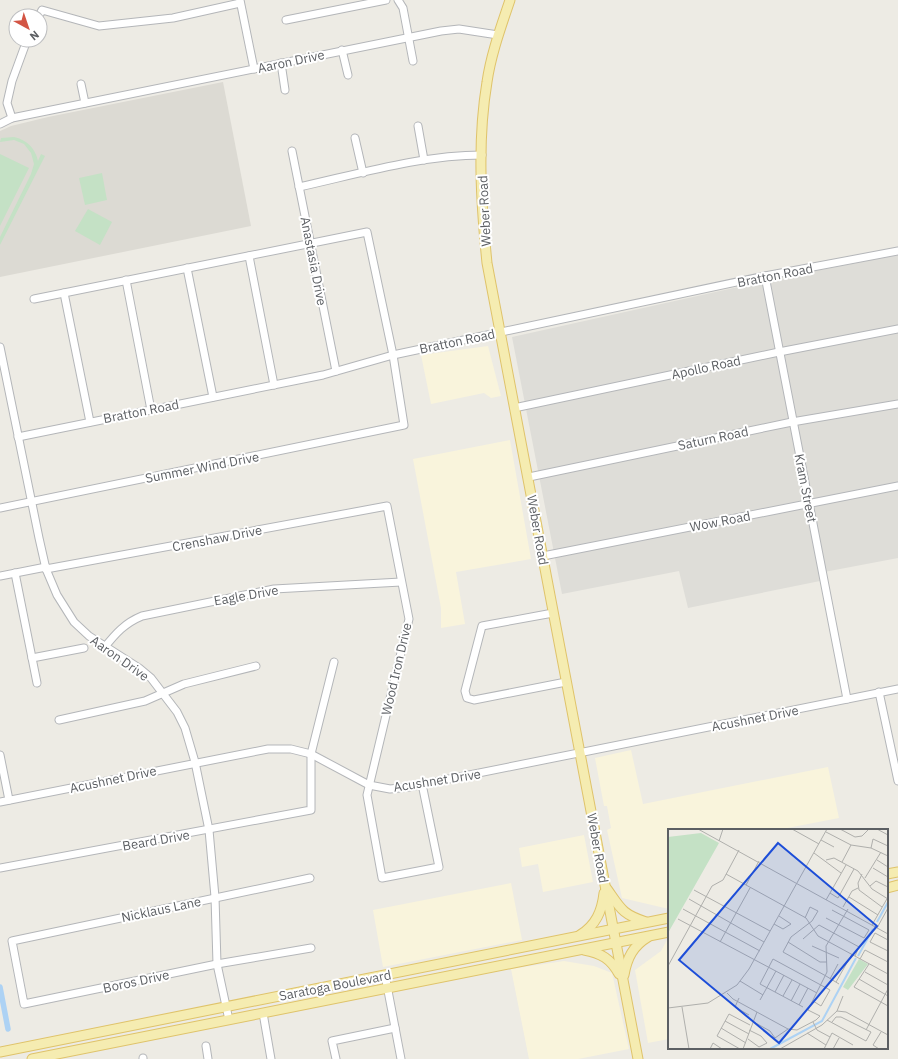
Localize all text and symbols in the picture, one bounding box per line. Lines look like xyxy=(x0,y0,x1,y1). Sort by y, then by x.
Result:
north arrow xyxy=(8,8,48,48)
text: N xyxy=(27,28,42,44)
street label: Aaron Drive xyxy=(256,46,326,77)
street label: Weber Road xyxy=(474,175,495,247)
street label: Anastasia Drive xyxy=(297,215,330,307)
street label: Bratton Road xyxy=(736,260,814,291)
street label: Bratton Road xyxy=(418,325,496,358)
street label: Apollo Road xyxy=(670,352,742,383)
street label: Bratton Road xyxy=(102,396,180,427)
street label: Saturn Road xyxy=(676,423,750,454)
street label: Summer Wind Drive xyxy=(144,448,260,487)
street label: Kram Street xyxy=(791,452,821,524)
street label: Weber Road xyxy=(523,494,552,566)
street label: Wow Road xyxy=(688,507,752,536)
street label: Crenshaw Drive xyxy=(171,521,263,556)
street label: Eagle Drive xyxy=(212,581,280,610)
street label: Wood Iron Drive xyxy=(378,621,415,717)
street label: Aaron Drive xyxy=(87,632,152,685)
street label: Acushnet Drive xyxy=(710,702,800,735)
street label: Acushnet Drive xyxy=(68,762,158,797)
street label: Acushnet Drive xyxy=(392,765,482,796)
street label: Weber Road xyxy=(583,812,612,884)
street label: Beard Drive xyxy=(121,826,191,855)
inset map xyxy=(668,829,888,1049)
street label: Nicklaus Lane xyxy=(120,893,203,926)
street label: Boros Drive xyxy=(101,966,171,997)
street label: Saratoga Boulevard xyxy=(278,966,393,1005)

